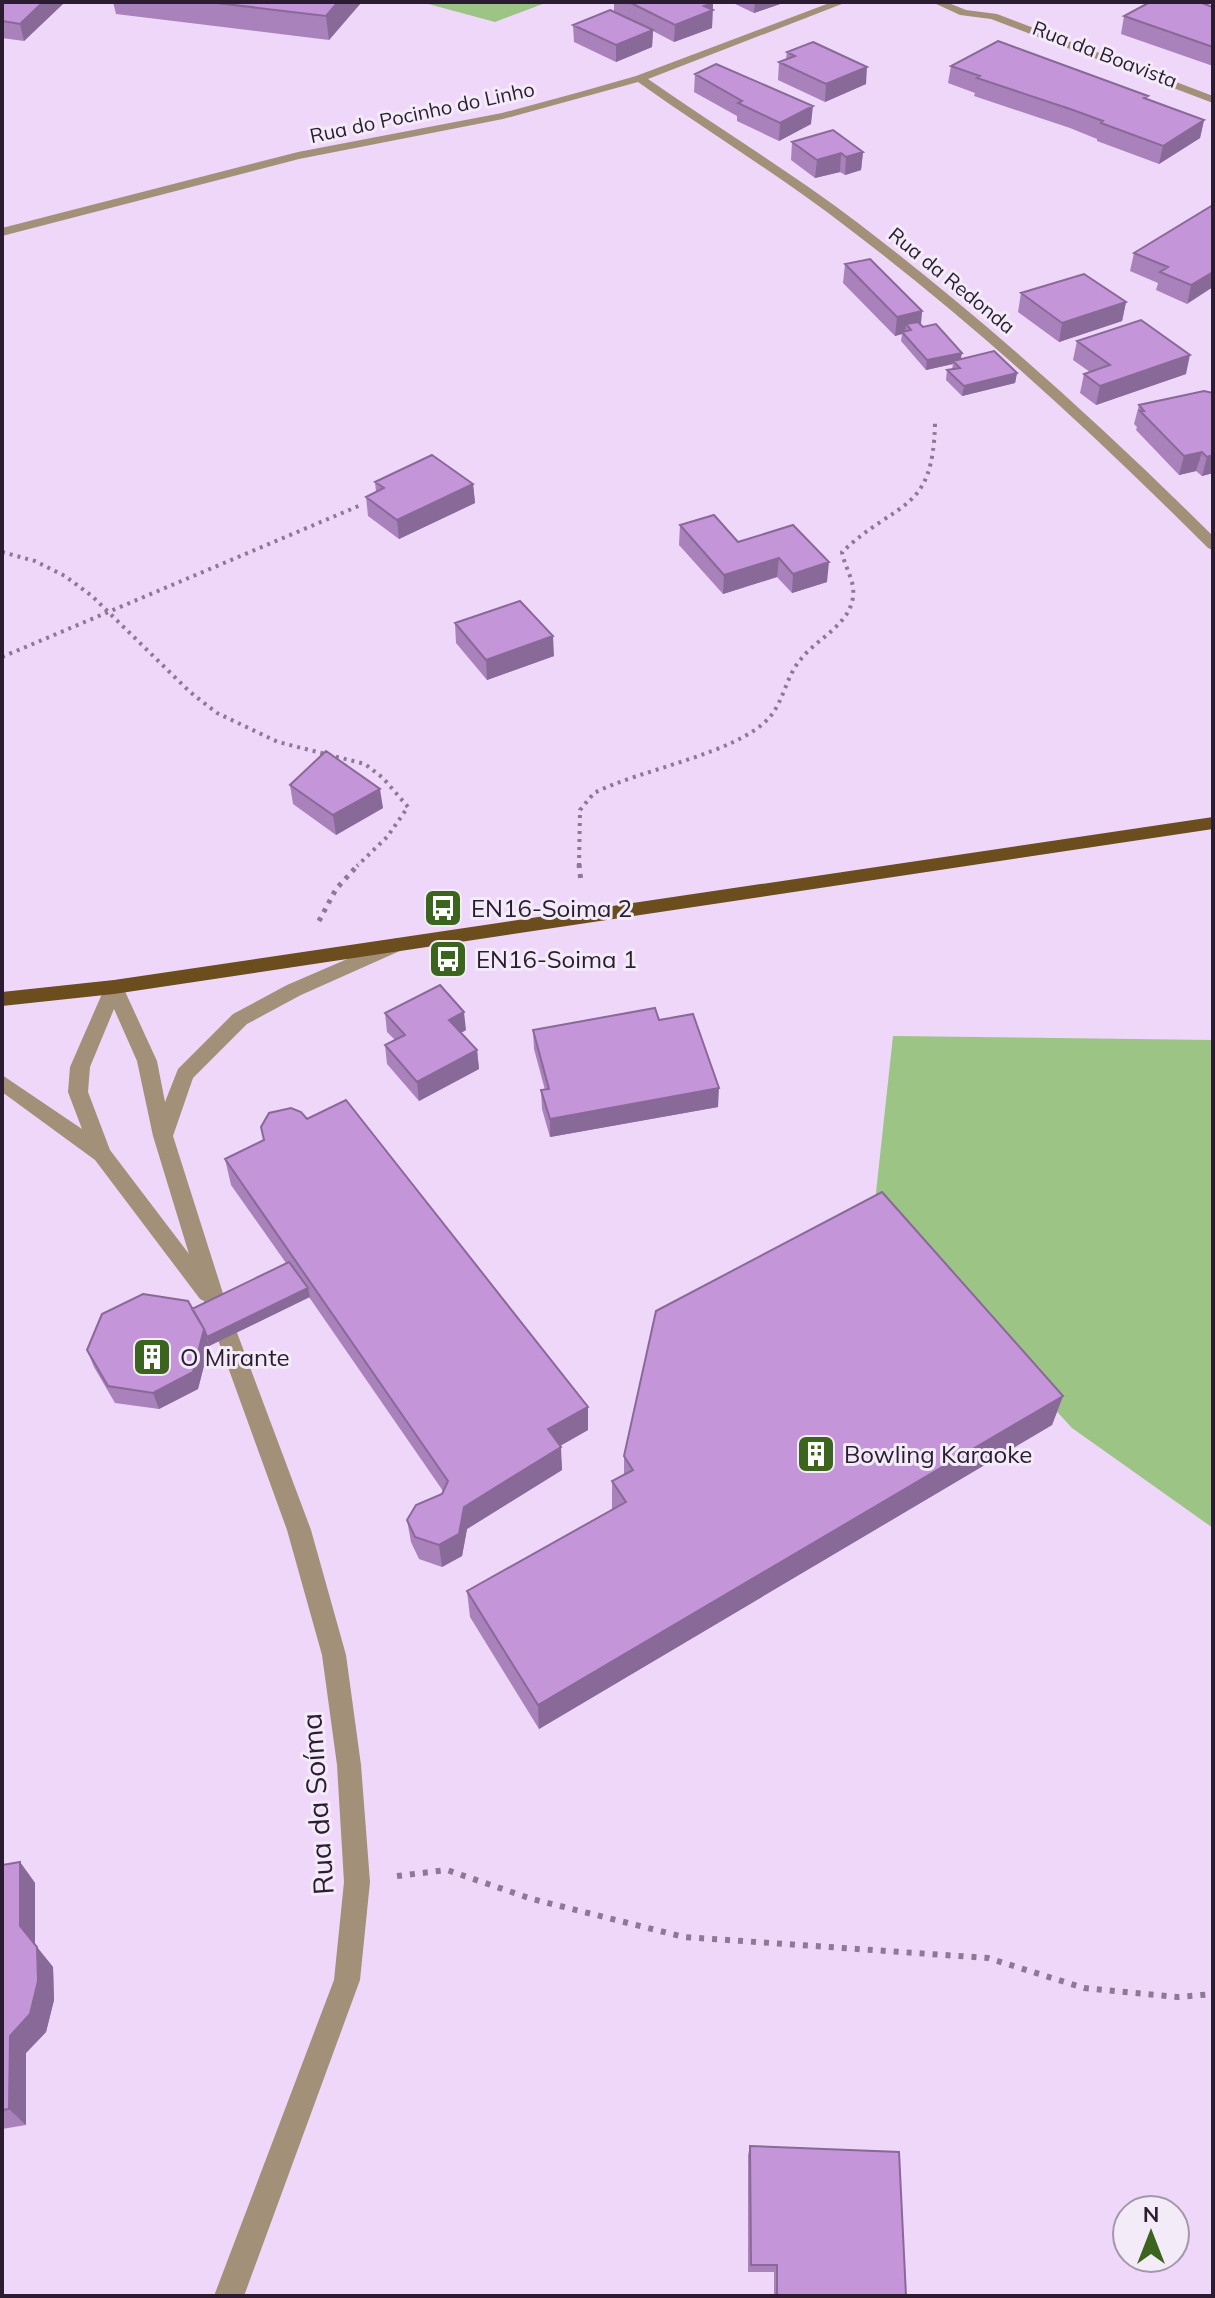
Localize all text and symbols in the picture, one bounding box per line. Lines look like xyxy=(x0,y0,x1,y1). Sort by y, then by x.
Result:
street label: Rua da Boavista xyxy=(1029,15,1181,93)
street label: Rua do Pocinho do Linho xyxy=(307,76,537,148)
street label: Rua da Redonda xyxy=(884,221,1020,339)
bus stop icon: EN16-Soima 2 xyxy=(422,887,464,929)
place label: EN16-Soima 2 xyxy=(471,893,632,923)
bus stop icon: EN16-Soima 1 xyxy=(427,938,469,980)
place label: EN16-Soima 1 xyxy=(476,944,637,974)
building icon: O Mirante xyxy=(131,1336,173,1378)
place label: O Mirante xyxy=(180,1342,290,1372)
building icon: Bowling Karaoke xyxy=(795,1433,837,1475)
place label: Bowling Karaoke xyxy=(844,1439,1032,1469)
street label: Rua da Soíma xyxy=(293,1712,341,1896)
north arrow xyxy=(1111,2194,1191,2274)
text: N xyxy=(1143,2200,1159,2228)

